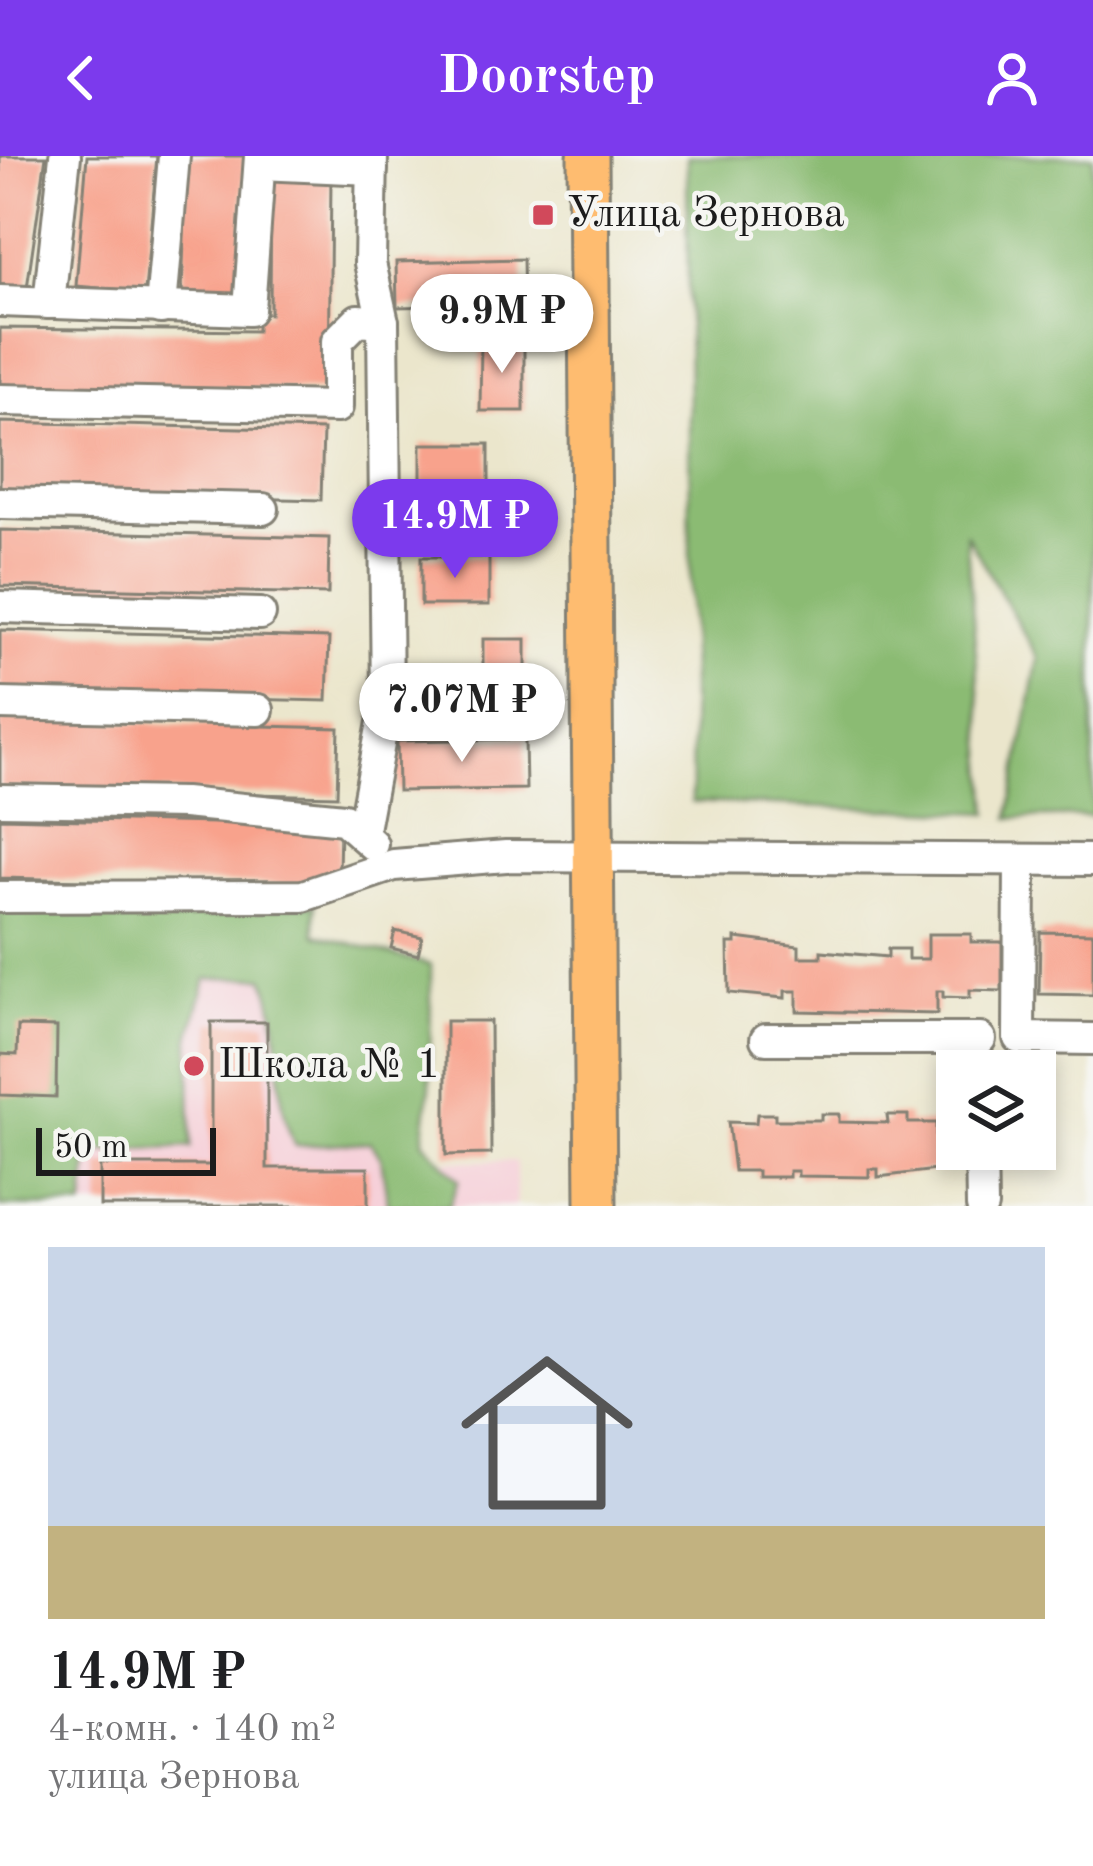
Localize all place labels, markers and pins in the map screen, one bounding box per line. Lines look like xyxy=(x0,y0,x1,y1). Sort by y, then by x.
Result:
place label: Улица Зернова xyxy=(567,194,845,236)
marker: Улица Зернова xyxy=(530,202,556,228)
pin: 9.9M ₽ xyxy=(404,274,600,376)
pin: 14.9M ₽ xyxy=(344,479,566,581)
pin: 7.07M ₽ xyxy=(351,663,573,765)
place label: Школа № 1 xyxy=(218,1045,441,1087)
marker: Школа № 1 xyxy=(181,1053,207,1079)

